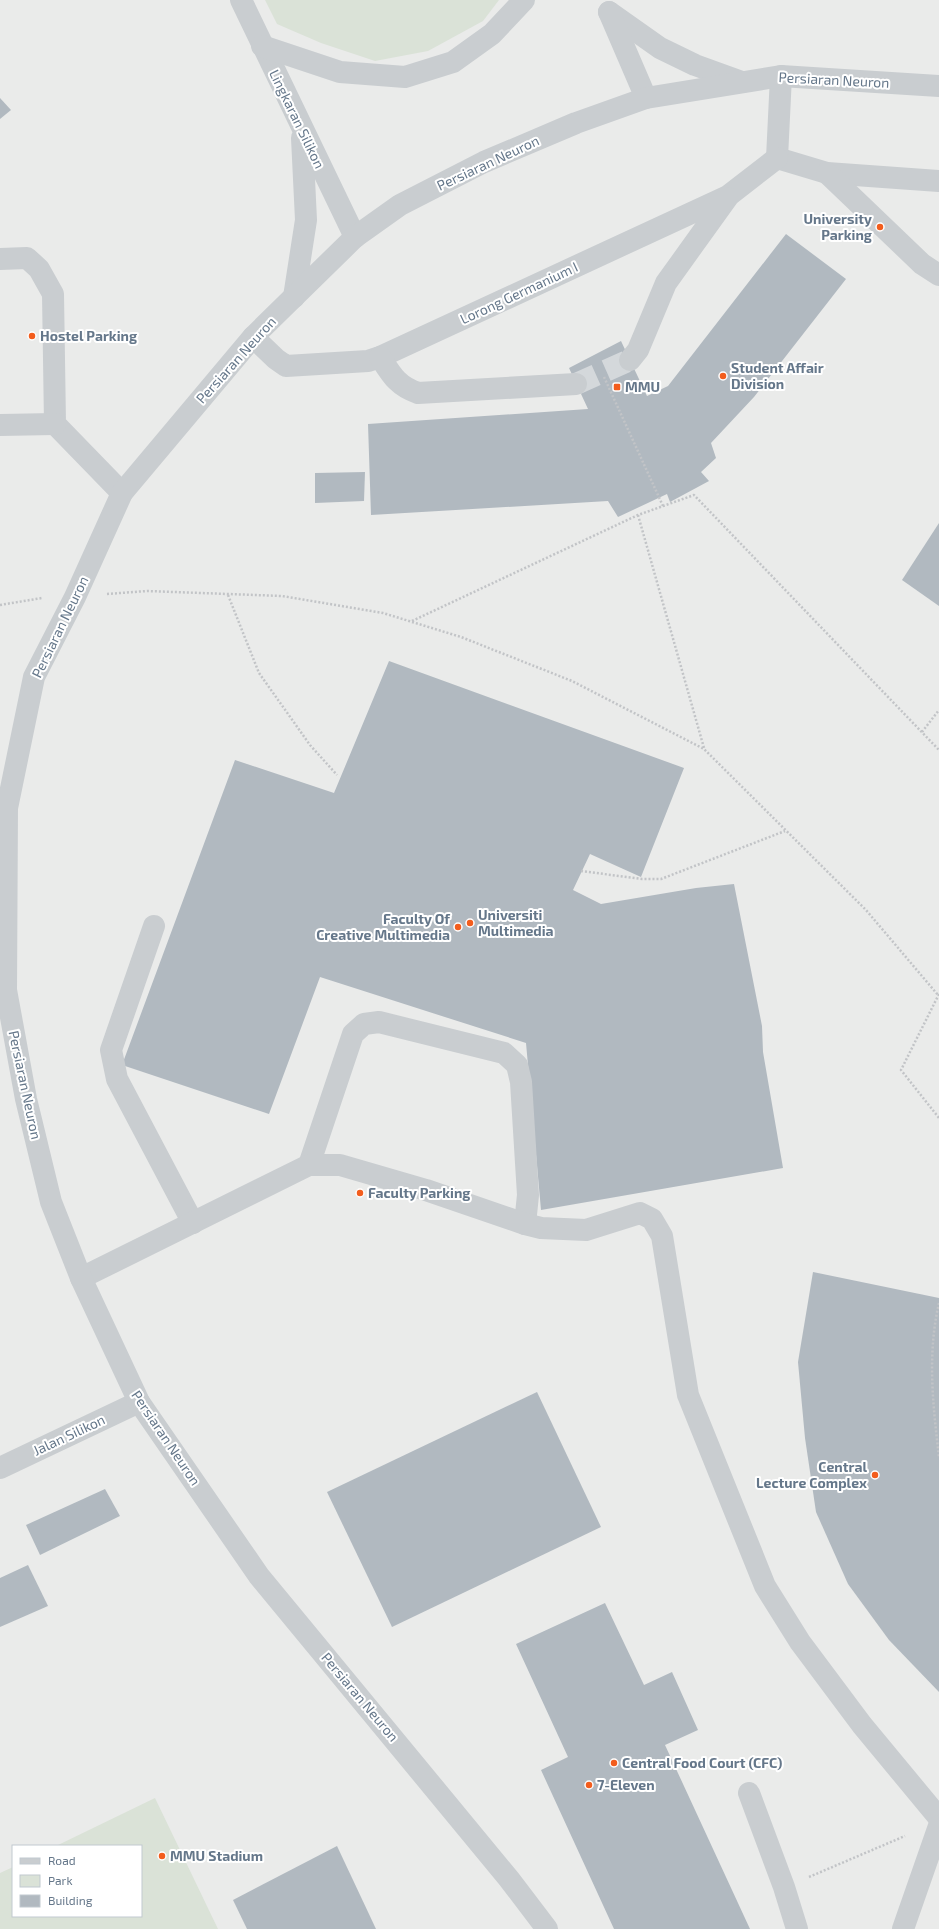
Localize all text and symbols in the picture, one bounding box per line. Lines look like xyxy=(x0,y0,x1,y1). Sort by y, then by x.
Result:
street label: Lingkaran Silikon xyxy=(266,67,329,171)
street label: Persiaran Neuron xyxy=(778,68,890,91)
street label: Persiaran Neuron xyxy=(434,131,542,194)
place label: University Parking xyxy=(803,210,872,243)
marker: University Parking xyxy=(875,222,885,232)
street label: Lorong Germanium I xyxy=(457,258,580,327)
street label: Persiaran Neuron xyxy=(192,313,279,407)
place label: Hostel Parking xyxy=(40,327,137,344)
marker: Hostel Parking xyxy=(27,331,37,341)
place label: Student Affair Division xyxy=(731,359,824,392)
marker: Student Affair Division xyxy=(718,371,728,381)
place label: MMU xyxy=(625,378,660,395)
marker: MMU xyxy=(612,382,622,392)
street label: Persiaran Neuron xyxy=(28,573,92,680)
place label: Universiti Multimedia xyxy=(478,906,554,939)
place label: Faculty Of Creative Multimedia xyxy=(316,910,450,943)
marker: Universiti Multimedia xyxy=(465,918,475,928)
marker: Faculty Of Creative Multimedia xyxy=(453,922,463,932)
street label: Persiaran Neuron xyxy=(6,1029,45,1141)
place label: Faculty Parking xyxy=(368,1184,471,1201)
marker: Faculty Parking xyxy=(355,1188,365,1198)
street label: Persiaran Neuron xyxy=(128,1387,205,1488)
street label: Jalan Silikon xyxy=(30,1410,108,1459)
place label: Central Lecture Complex xyxy=(756,1458,867,1491)
marker: Central Lecture Complex xyxy=(870,1470,880,1480)
street label: Persiaran Neuron xyxy=(318,1649,403,1745)
place label: Central Food Court (CFC) xyxy=(622,1754,782,1771)
marker: Central Food Court (CFC) xyxy=(609,1758,619,1768)
place label: 7-Eleven xyxy=(597,1776,655,1793)
marker: 7-Eleven xyxy=(584,1780,594,1790)
legend xyxy=(12,1845,142,1917)
place label: MMU Stadium xyxy=(170,1847,263,1864)
marker: MMU Stadium xyxy=(157,1851,167,1861)
text: Road xyxy=(48,1853,76,1867)
text: Park xyxy=(48,1873,73,1887)
text: Building xyxy=(48,1893,93,1907)

